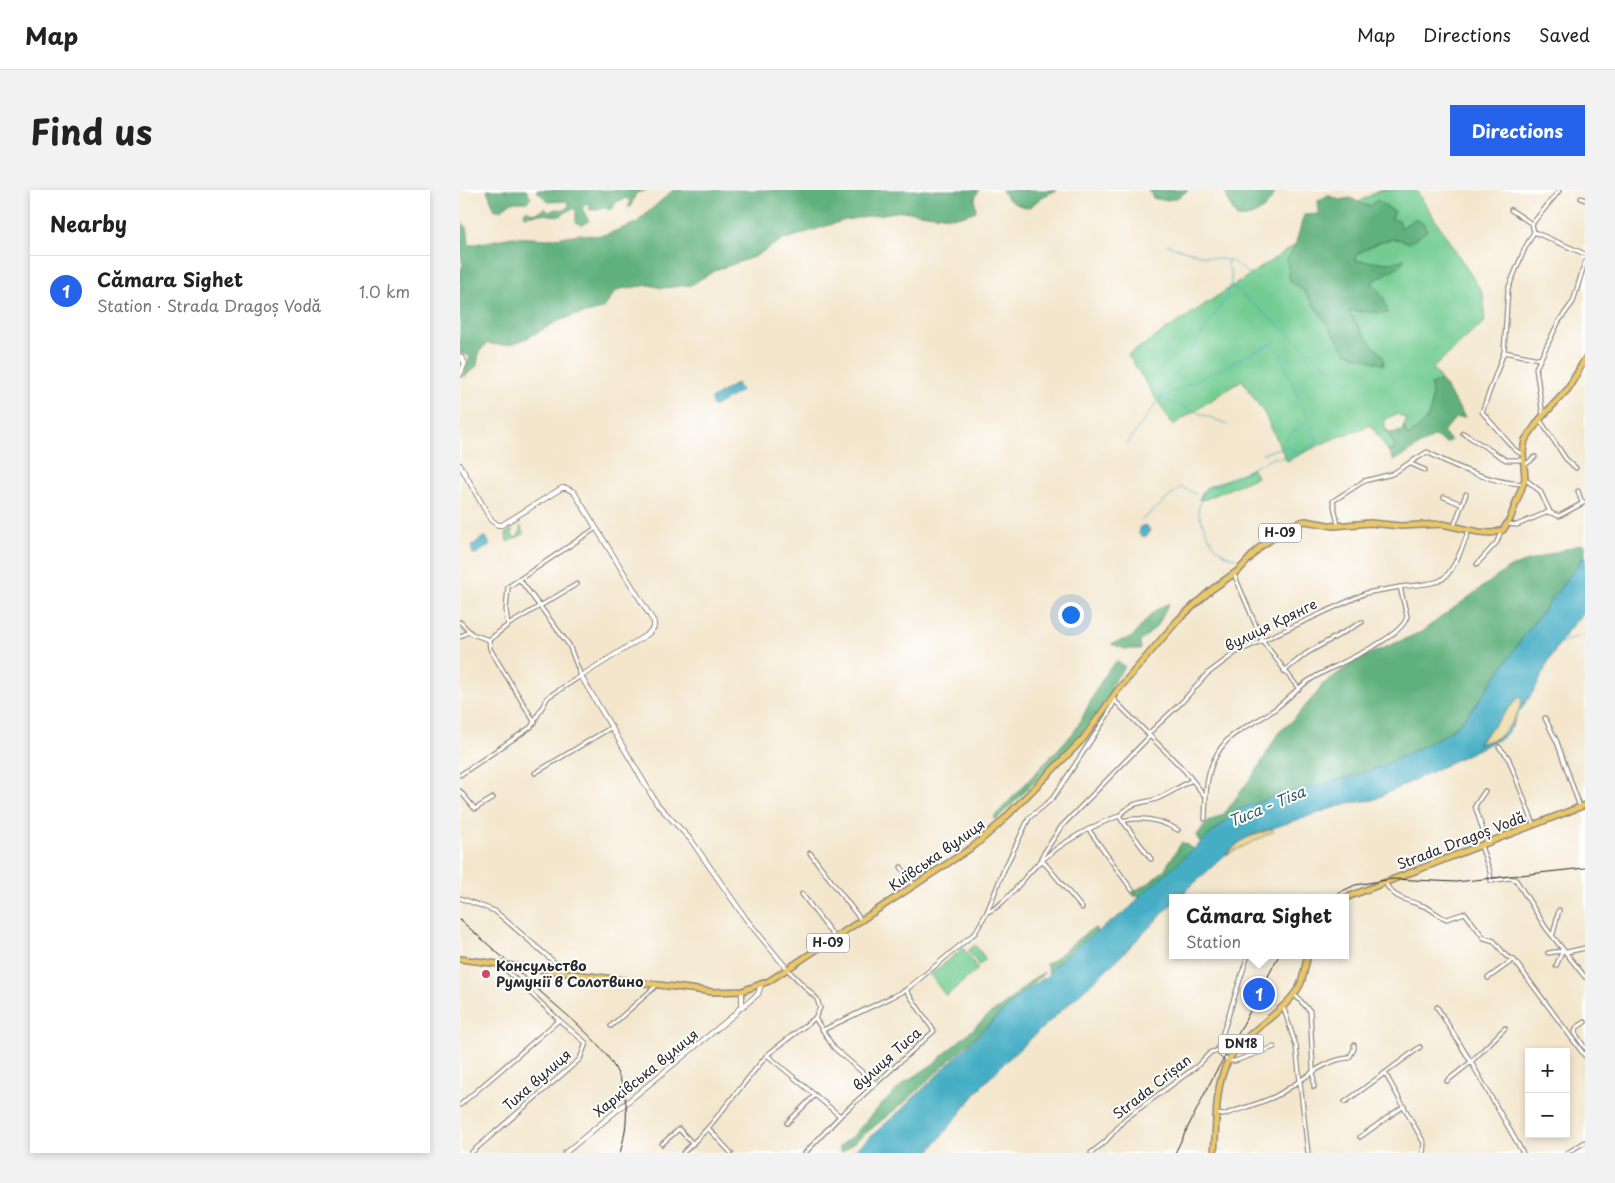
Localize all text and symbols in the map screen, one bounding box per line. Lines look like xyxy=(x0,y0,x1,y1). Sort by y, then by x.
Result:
text: Map xyxy=(25,17,78,53)
text: Map xyxy=(1357,21,1395,48)
text: Directions xyxy=(1423,21,1511,48)
text: Saved xyxy=(1539,21,1590,48)
text: Find us xyxy=(30,104,152,157)
button: Directions xyxy=(1450,105,1585,156)
text: Nearby xyxy=(50,207,127,239)
text: Cămara Sighet xyxy=(97,265,243,293)
text: 1 xyxy=(62,279,70,303)
text: 1.0 km xyxy=(359,279,410,303)
text: Station · Strada Dragoș Vodă xyxy=(97,293,321,317)
road number: Н-09 xyxy=(1259,523,1301,542)
street label: вулиця Крянге xyxy=(1221,593,1320,656)
your location xyxy=(1058,602,1084,628)
water label: Тиса - Tisa xyxy=(1224,779,1309,832)
street label: Strada Dragoș Vodă xyxy=(1394,806,1528,875)
street label: Київська вулиця xyxy=(884,813,989,896)
popup xyxy=(1169,894,1349,959)
text: Cămara Sighet xyxy=(1186,901,1332,929)
text: Station xyxy=(1186,929,1241,953)
road number: Н-09 xyxy=(807,934,849,952)
place label: Консульство Румунії в Солотвино xyxy=(496,955,643,992)
marker: Консульство Румунії в Солотвино xyxy=(480,968,492,980)
pin: 1 xyxy=(1243,975,1275,1013)
street label: вулиця Тиса xyxy=(848,1022,926,1095)
street label: Харківська вулиця xyxy=(589,1024,703,1122)
road number: DN18 xyxy=(1218,1034,1264,1054)
street label: Тиха вулиця xyxy=(498,1044,575,1115)
map controls xyxy=(1525,1048,1570,1138)
button: + xyxy=(1525,1048,1570,1093)
street label: Strada Crișan xyxy=(1108,1049,1195,1124)
button: − xyxy=(1525,1093,1570,1138)

